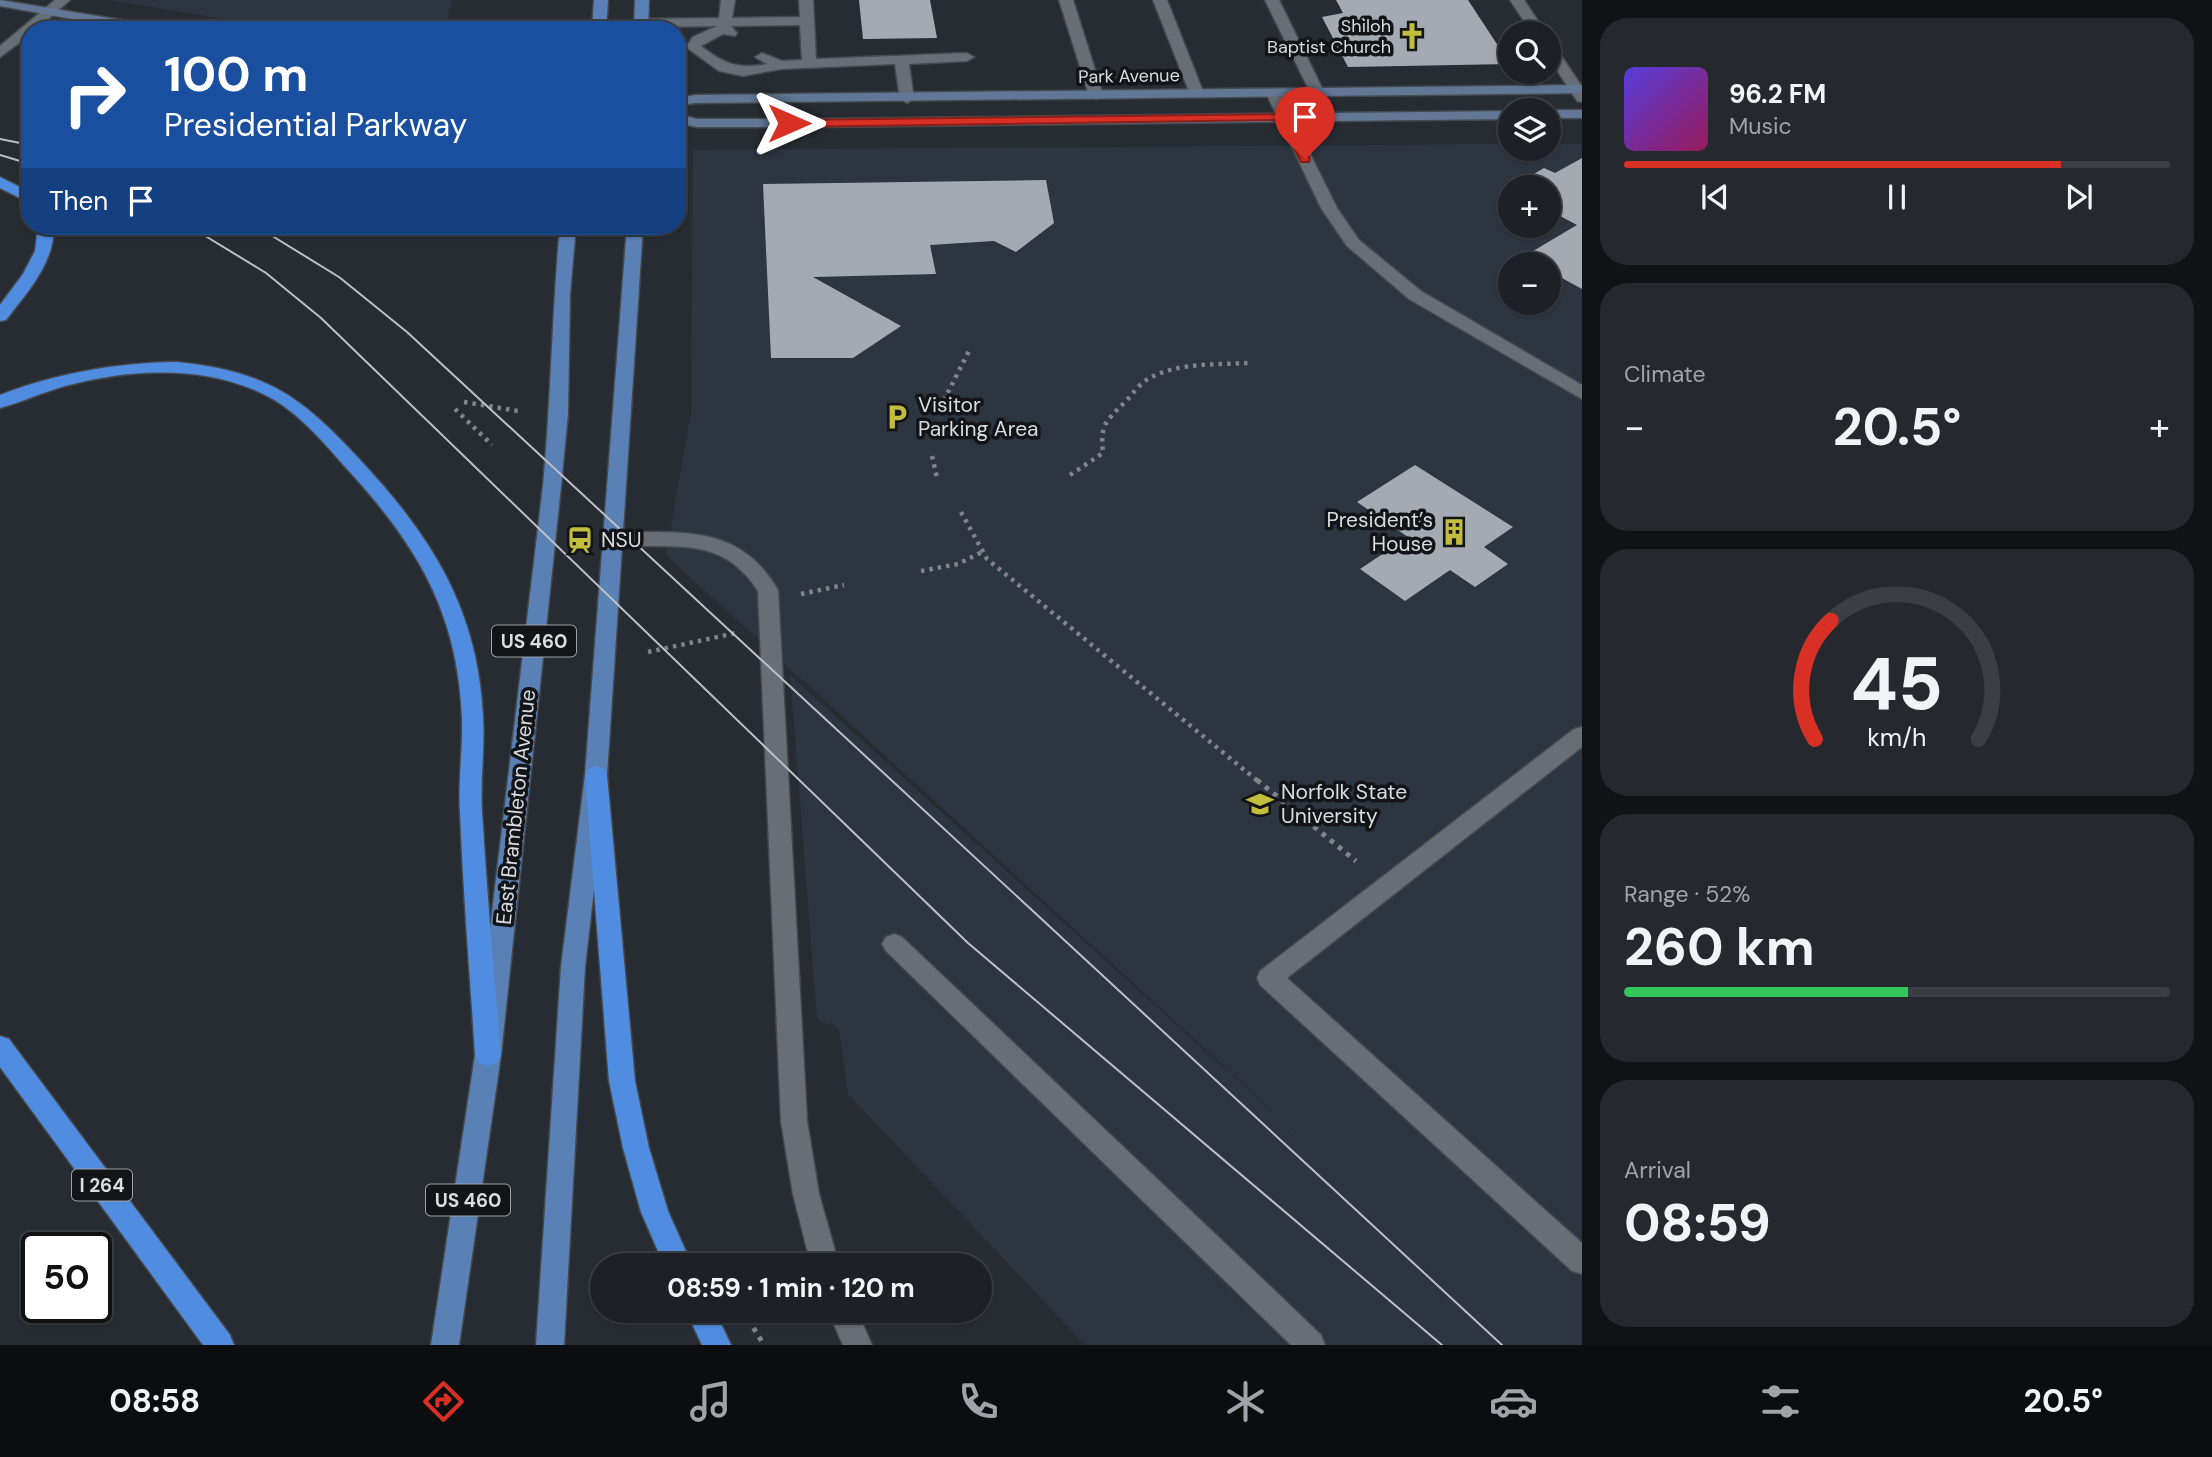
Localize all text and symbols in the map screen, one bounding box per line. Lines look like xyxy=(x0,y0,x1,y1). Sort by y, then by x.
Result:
place label: Shiloh Baptist Church xyxy=(1267,14,1391,59)
church icon: Shiloh Baptist Church xyxy=(1397,21,1427,51)
map controls xyxy=(1498,21,1561,315)
button: search xyxy=(1498,21,1561,84)
text: 100 m xyxy=(164,42,308,106)
icon: right xyxy=(49,49,140,140)
street label: Park Avenue xyxy=(1078,63,1180,89)
text: 96.2 FM xyxy=(1729,77,1826,111)
position arrow xyxy=(752,86,826,160)
pin xyxy=(1275,87,1335,159)
icon: arrive xyxy=(1286,98,1324,136)
button: layers xyxy=(1498,98,1561,161)
text: Presidential Parkway xyxy=(164,104,467,146)
text: Music xyxy=(1729,111,1792,141)
button: + xyxy=(1498,175,1561,238)
icon: previous xyxy=(1696,178,1734,216)
icon: pause xyxy=(1878,178,1916,216)
icon: next xyxy=(2060,178,2098,216)
icon: arrive xyxy=(122,182,160,220)
text: Then xyxy=(49,184,108,218)
button: − xyxy=(1498,252,1561,315)
text: Climate xyxy=(1624,359,1706,389)
place label: Visitor Parking Area xyxy=(918,391,1039,443)
text: 20.5° xyxy=(1833,393,1961,461)
parking icon: Visitor Parking Area xyxy=(882,402,912,432)
text: − xyxy=(1624,402,1645,452)
text: + xyxy=(2149,402,2170,452)
place label: President’s House xyxy=(1327,506,1433,558)
building icon: President’s House xyxy=(1439,517,1469,547)
station icon: NSU xyxy=(565,525,595,555)
place label: NSU xyxy=(601,526,641,554)
road number: US 460 xyxy=(492,626,576,656)
text: 45 xyxy=(1851,637,1943,732)
street label: East Brambleton Avenue xyxy=(490,688,542,926)
text: km/h xyxy=(1867,720,1927,753)
place label: Norfolk State University xyxy=(1281,778,1407,830)
school or university icon: Norfolk State University xyxy=(1245,789,1275,819)
text: Range · 52% xyxy=(1624,879,1750,909)
text: 260 km xyxy=(1624,913,1815,981)
text: Arrival xyxy=(1624,1155,1691,1185)
road number: I 264 xyxy=(72,1170,132,1200)
road number: US 460 xyxy=(426,1184,510,1216)
text: 08:59 xyxy=(1624,1189,1771,1257)
speed limit sign: 50 xyxy=(21,1232,112,1323)
text: 08:59 · 1 min · 120 m xyxy=(667,1271,915,1305)
icon: directions xyxy=(419,1377,468,1426)
icon: music xyxy=(686,1377,735,1426)
icon: phone xyxy=(954,1377,1003,1426)
icon: climate xyxy=(1221,1377,1270,1426)
icon: car xyxy=(1489,1377,1538,1426)
icon: filters xyxy=(1756,1377,1805,1426)
text: 08:58 xyxy=(109,1380,200,1422)
text: 20.5° xyxy=(2024,1380,2103,1422)

